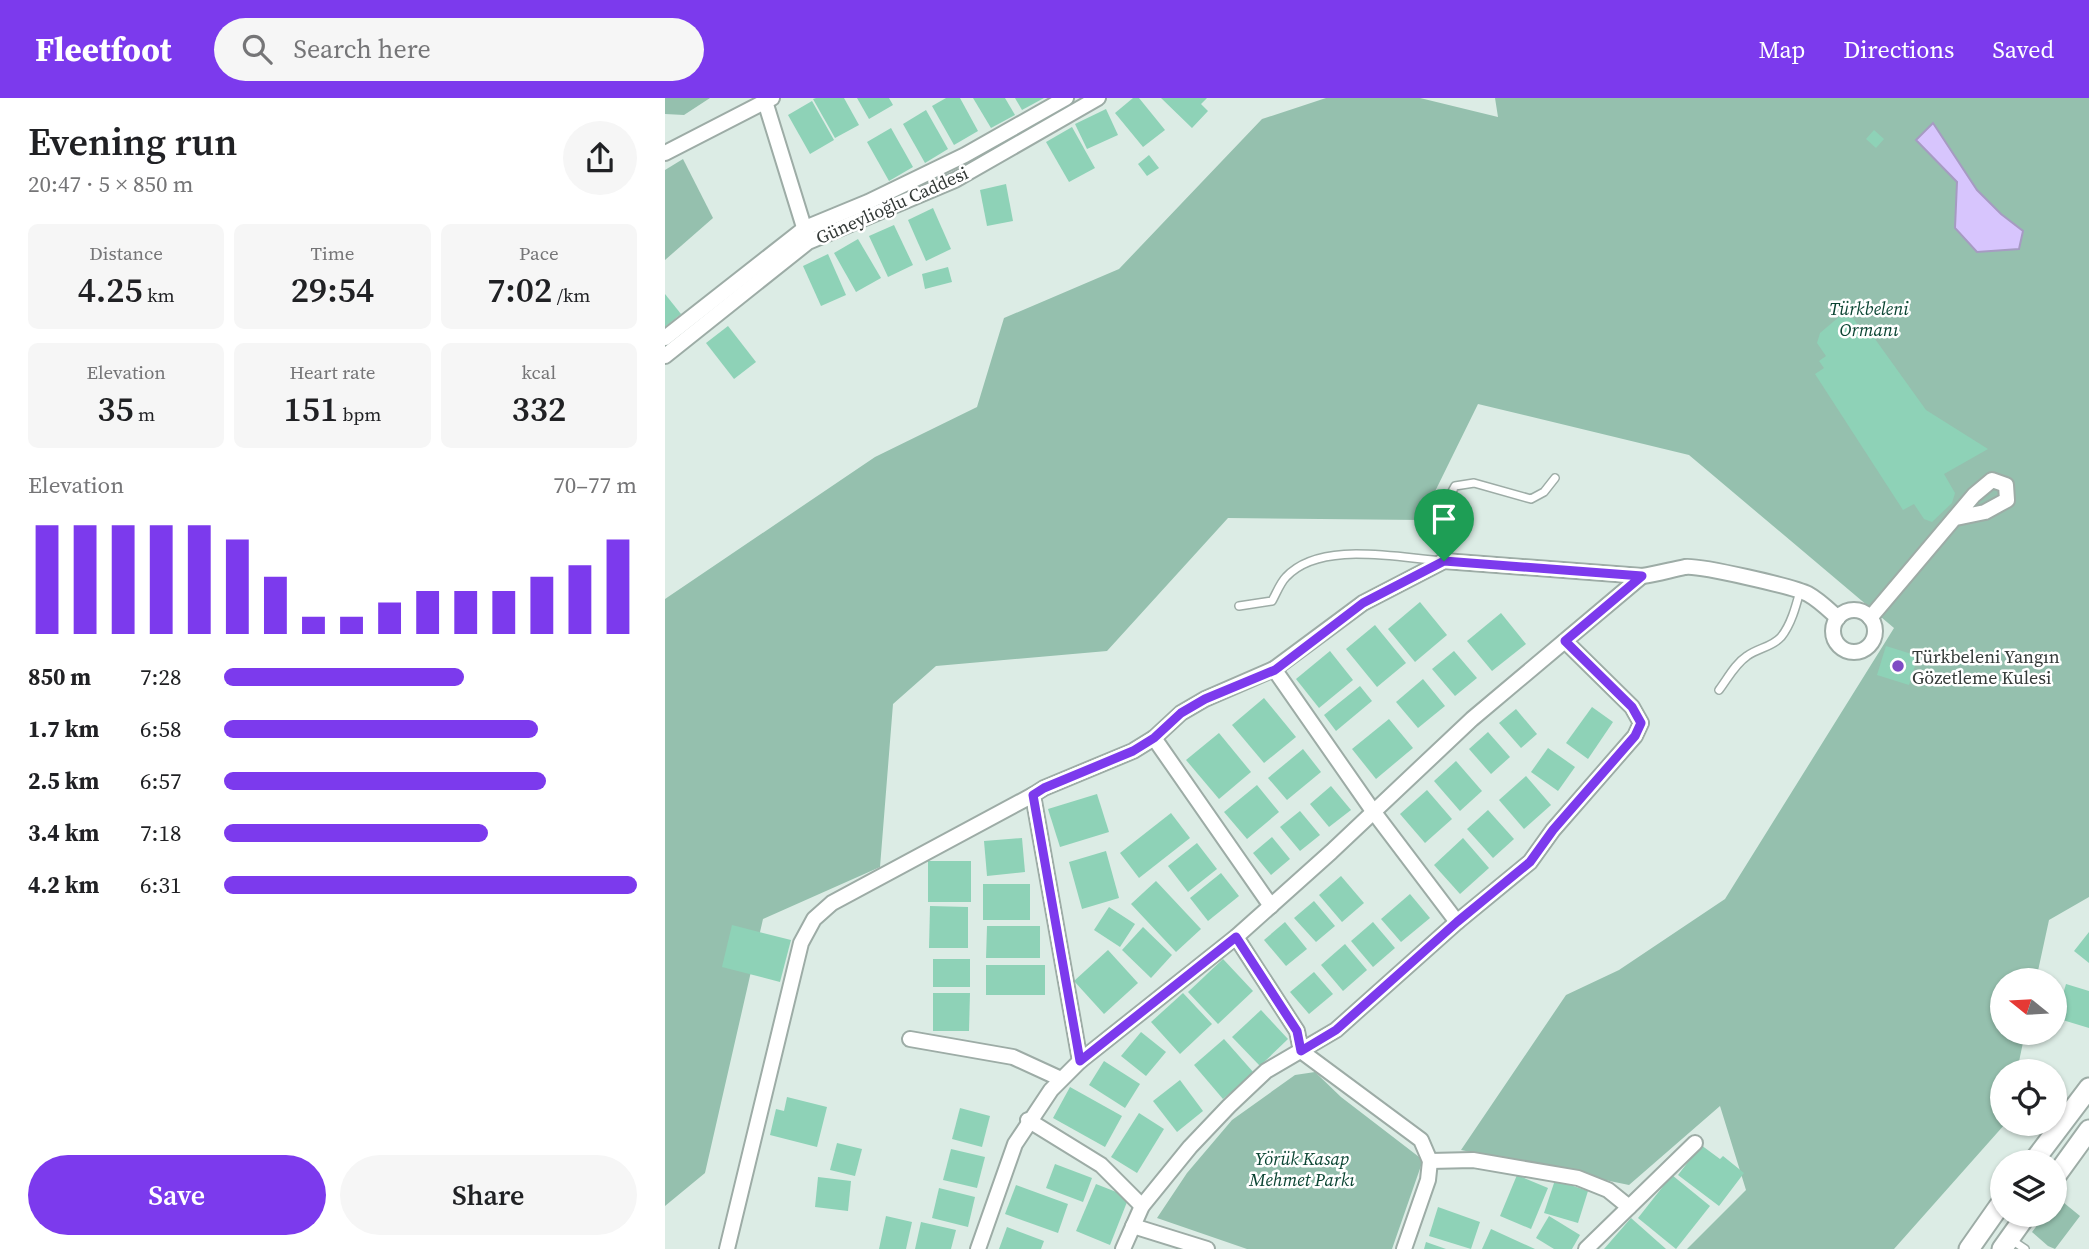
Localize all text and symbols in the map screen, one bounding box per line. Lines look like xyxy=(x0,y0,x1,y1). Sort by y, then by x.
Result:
search box xyxy=(214,18,704,81)
text: Fleetfoot xyxy=(35,27,172,72)
icon: search xyxy=(238,30,276,68)
text: Search here xyxy=(294,31,431,67)
text: Map xyxy=(1758,33,1805,66)
text: Directions xyxy=(1843,33,1954,66)
text: Saved xyxy=(1992,33,2054,66)
text: Evening run xyxy=(28,116,237,168)
button: share xyxy=(563,121,637,195)
street label: Güneylioğlu Caddesi xyxy=(812,160,972,250)
text: 20:47 · 5 × 850 m xyxy=(28,168,194,200)
text: Distance xyxy=(89,240,163,266)
text: Time xyxy=(311,240,354,266)
text: Pace xyxy=(519,240,559,266)
text: 4.25 xyxy=(78,266,143,314)
text: 29:54 xyxy=(291,266,374,314)
text: 7:02 xyxy=(487,266,552,314)
text: km xyxy=(143,282,175,308)
text: /km xyxy=(552,282,590,308)
park label: Türkbeleni Ormanı xyxy=(1829,296,1909,342)
text: Elevation xyxy=(86,359,166,385)
text: Heart rate xyxy=(289,359,376,385)
text: kcal xyxy=(522,359,556,385)
text: 35 xyxy=(97,385,134,433)
text: 151 xyxy=(283,385,338,433)
text: 332 xyxy=(512,385,566,433)
text: m xyxy=(134,401,155,427)
text: bpm xyxy=(338,401,382,427)
text: Elevation xyxy=(28,469,124,501)
text: 70–77 m xyxy=(553,469,637,501)
pin xyxy=(1414,489,1474,561)
icon: arrive xyxy=(1425,500,1463,538)
place label: Türkbeleni Yangın Gözetleme Kulesi xyxy=(1912,644,2060,690)
marker: Türkbeleni Yangın Gözetleme Kulesi xyxy=(1890,658,1906,674)
text: 850 m xyxy=(28,661,91,693)
text: 7:28 xyxy=(140,661,181,693)
text: 1.7 km xyxy=(28,713,99,745)
text: 6:58 xyxy=(140,713,181,745)
text: 2.5 km xyxy=(28,765,99,797)
text: 6:57 xyxy=(140,765,181,797)
text: 3.4 km xyxy=(28,817,99,849)
text: 7:18 xyxy=(140,817,181,849)
text: 4.2 km xyxy=(28,869,99,901)
text: 6:31 xyxy=(140,869,181,901)
north arrow xyxy=(1990,968,2067,1045)
map controls xyxy=(1990,968,2067,1227)
button: locate xyxy=(1990,1059,2067,1136)
park label: Yörük Kasap Mehmet Parkı xyxy=(1248,1146,1355,1192)
button: layers xyxy=(1990,1150,2067,1227)
button: Save xyxy=(28,1155,326,1235)
button: Share xyxy=(340,1155,637,1235)

